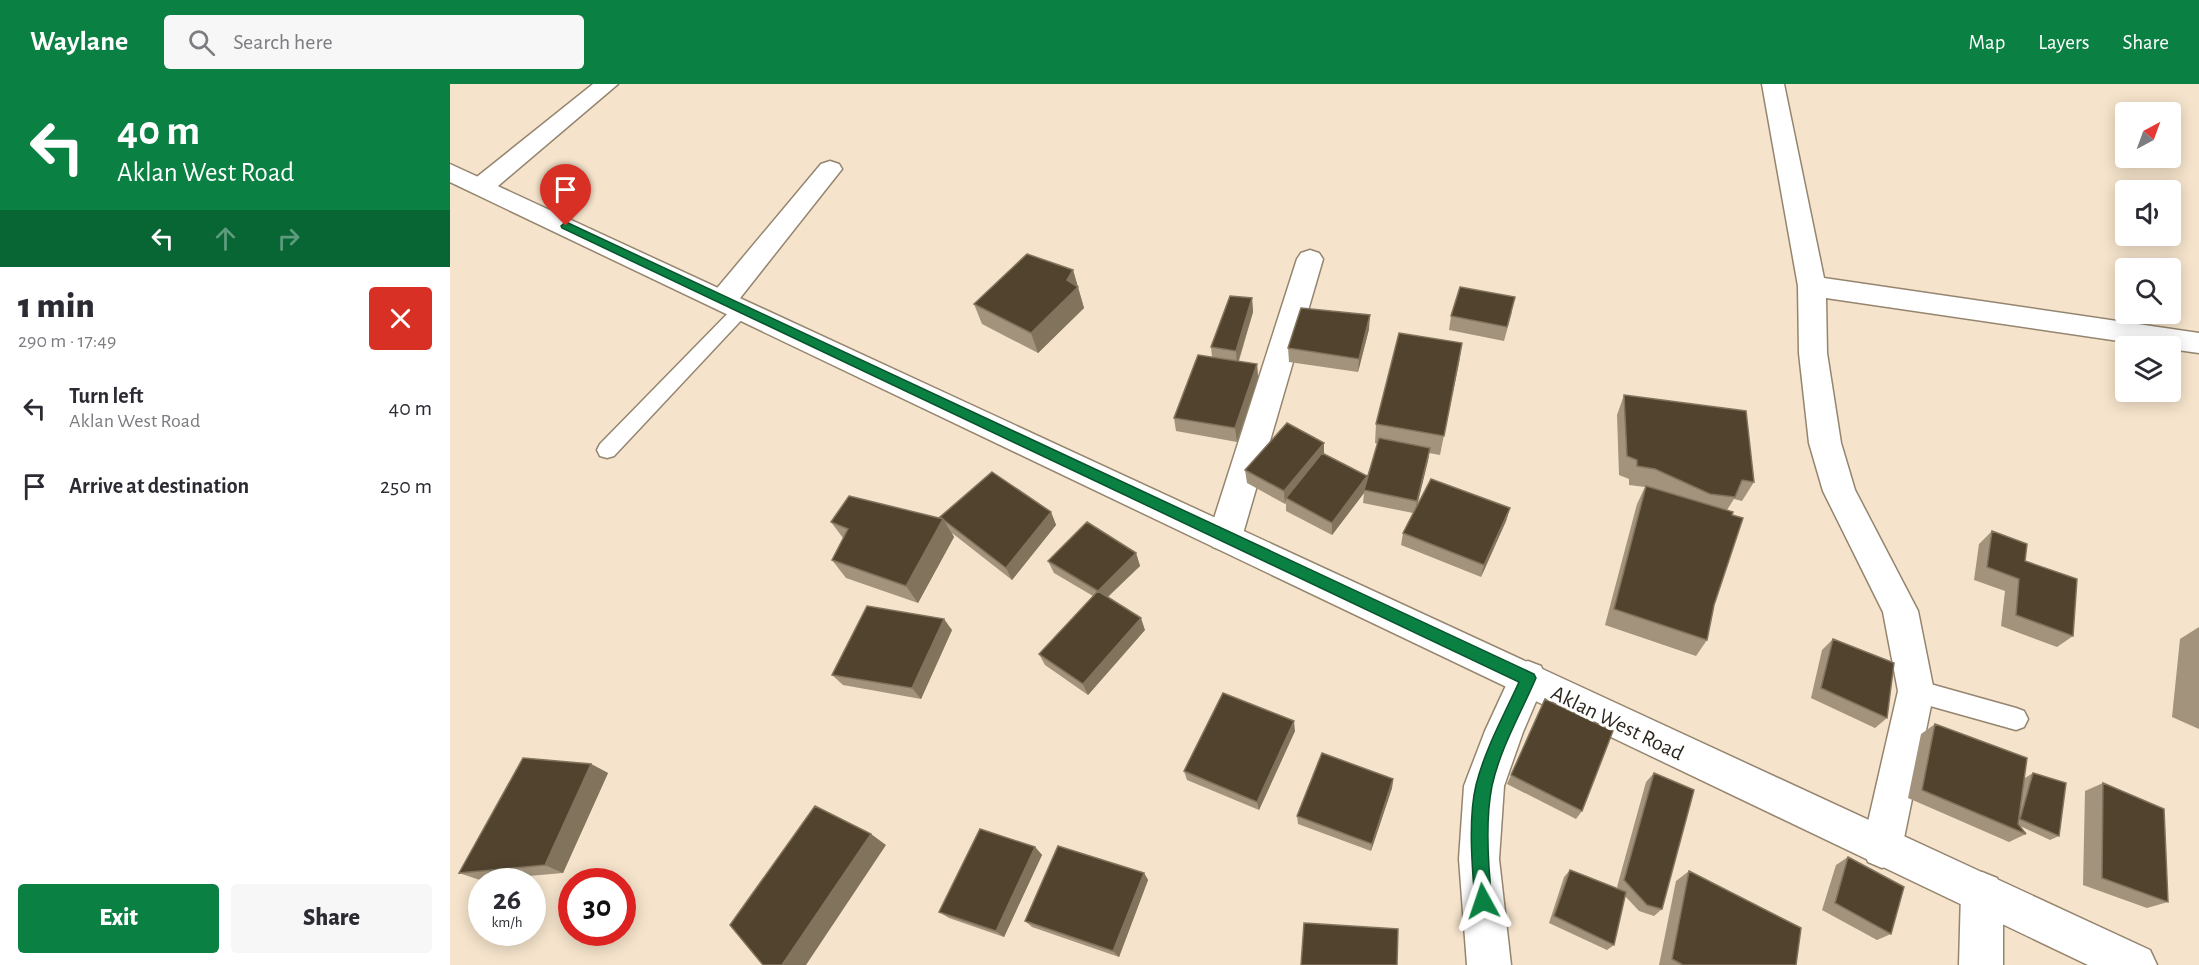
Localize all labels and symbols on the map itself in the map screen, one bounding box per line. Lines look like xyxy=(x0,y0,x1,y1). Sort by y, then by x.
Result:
north arrow xyxy=(2115,102,2181,168)
pin xyxy=(540,164,591,226)
street label: Aklan West Road xyxy=(1548,681,1687,764)
speed limit sign: 30 xyxy=(558,868,636,946)
position arrow xyxy=(1451,869,1515,933)

